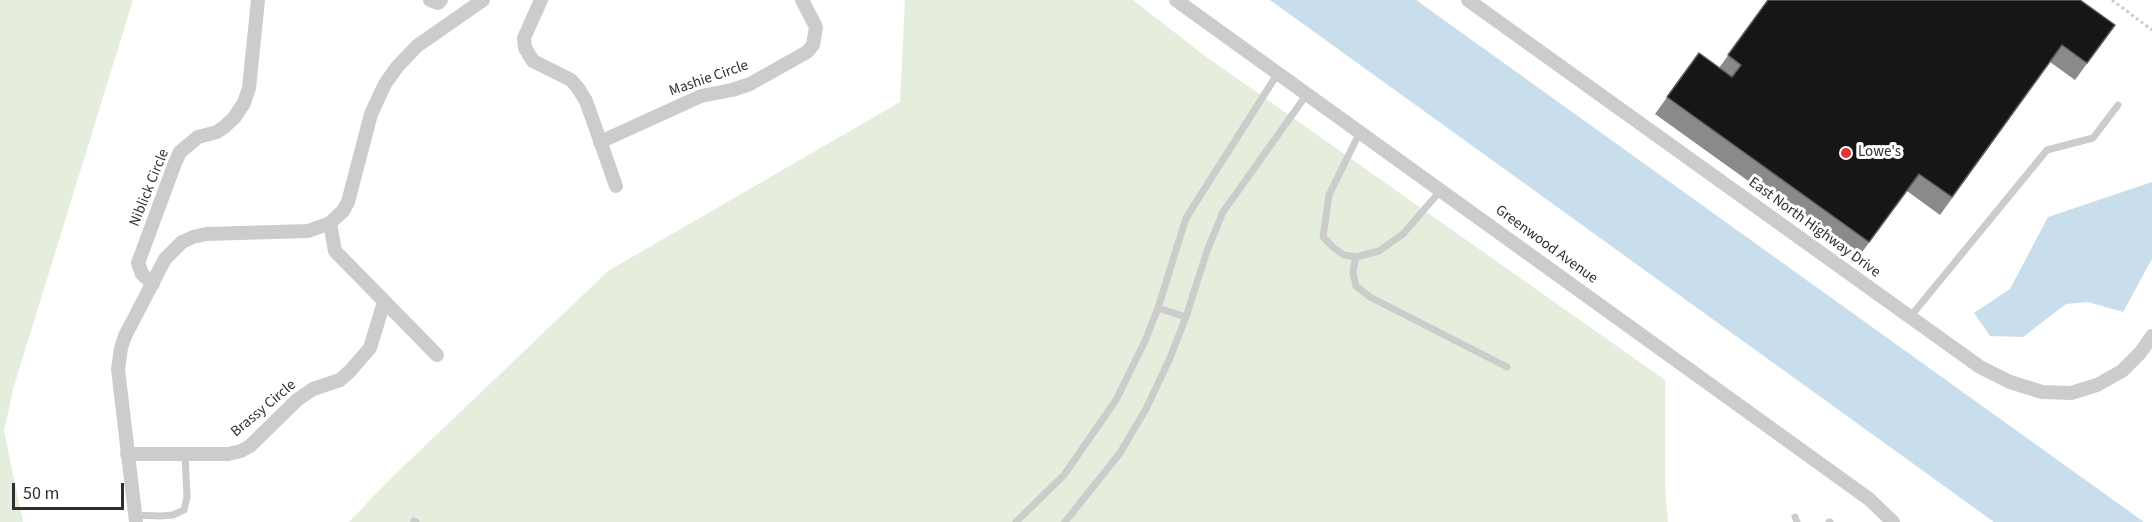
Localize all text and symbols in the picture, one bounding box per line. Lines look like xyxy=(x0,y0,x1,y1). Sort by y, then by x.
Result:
street label: Mashie Circle xyxy=(667,57,751,101)
place label: Lowe's xyxy=(1858,144,1901,162)
marker: Lowe's xyxy=(1839,146,1853,160)
street label: Niblick Circle xyxy=(126,147,174,229)
street label: East North Highway Drive xyxy=(1745,174,1883,282)
street label: Greenwood Avenue xyxy=(1491,202,1601,288)
street label: Brassy Circle xyxy=(228,377,300,441)
scale bar xyxy=(15,471,128,509)
text: 50 m xyxy=(23,481,59,506)

